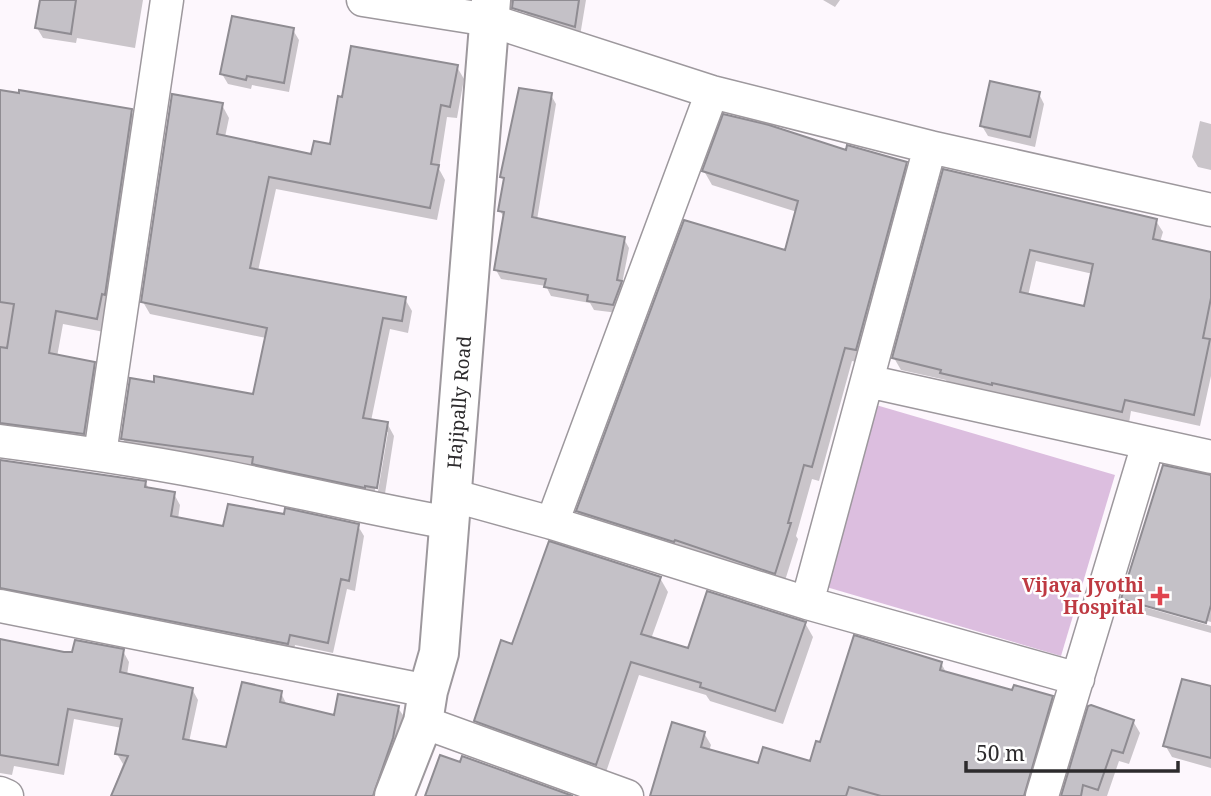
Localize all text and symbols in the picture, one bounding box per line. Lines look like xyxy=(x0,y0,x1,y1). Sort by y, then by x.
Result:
street label: Hajipally Road xyxy=(441,334,477,470)
place label: Vijaya Jyothi Hospital xyxy=(1022,572,1144,620)
marker: Vijaya Jyothi Hospital xyxy=(1150,586,1170,606)
scale bar xyxy=(966,730,1178,774)
text: 50 m xyxy=(976,739,1025,767)

